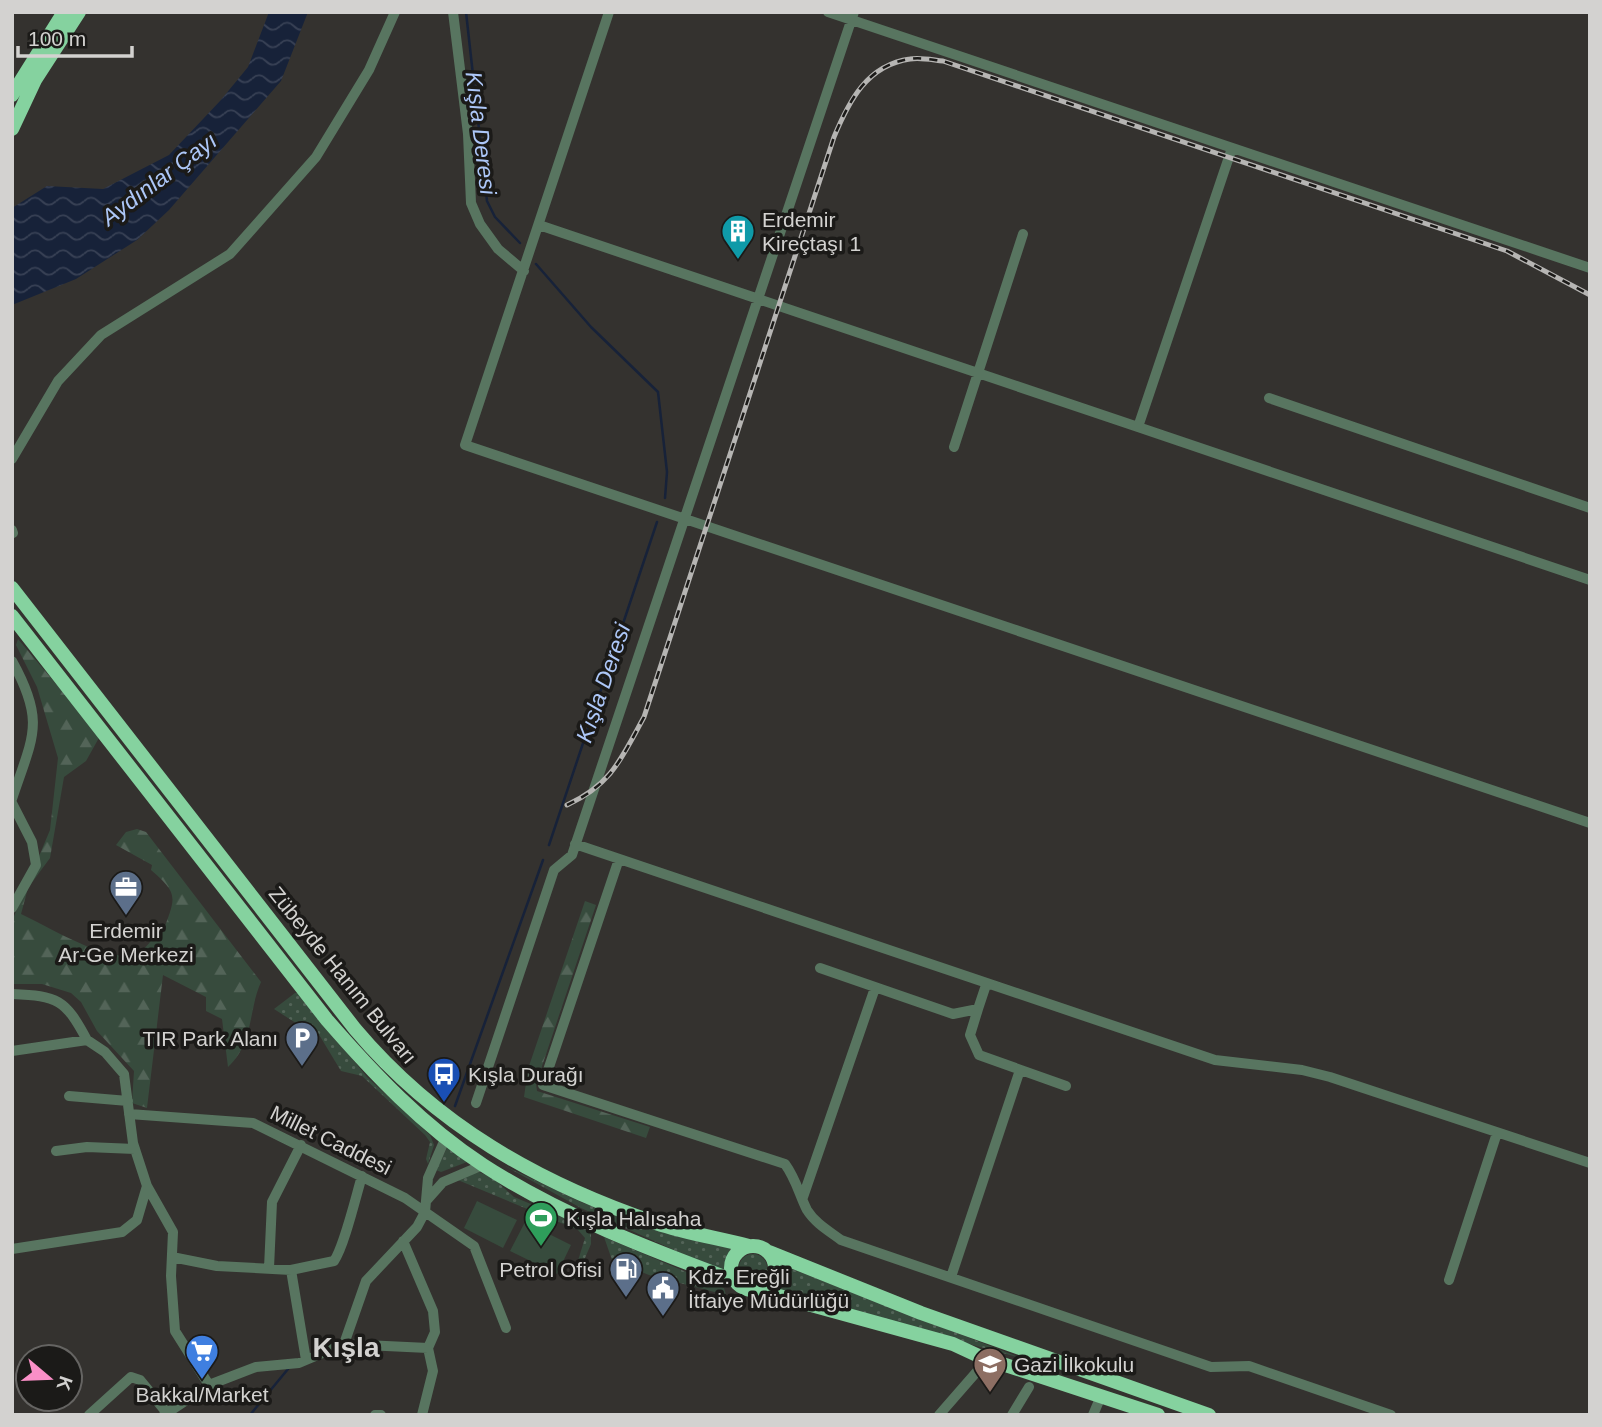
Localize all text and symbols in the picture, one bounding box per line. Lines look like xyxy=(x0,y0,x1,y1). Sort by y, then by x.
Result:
scale bar xyxy=(18,14,131,58)
text: 100 m xyxy=(28,27,86,50)
water label: Kışla Deresi xyxy=(461,70,502,197)
water label: Aydınlar Çayı xyxy=(95,127,222,232)
place label: Erdemir Kireçtaşı 1 xyxy=(762,208,861,255)
building icon: Erdemir Kireçtaşı 1 xyxy=(719,212,757,261)
water label: Kışla Deresi xyxy=(571,619,636,746)
office icon: Erdemir Ar-Ge Merkezi xyxy=(107,868,145,917)
street label: Zübeyde Hanım Bulvarı xyxy=(265,882,421,1068)
place label: Erdemir Ar-Ge Merkezi xyxy=(58,919,194,966)
parking icon: TIR Park Alanı xyxy=(283,1019,321,1068)
place label: TIR Park Alanı xyxy=(143,1027,278,1050)
bus stop icon: Kışla Durağı xyxy=(425,1055,463,1104)
place label: Kışla Durağı xyxy=(468,1063,584,1086)
street label: Millet Caddesi xyxy=(267,1101,395,1179)
sports icon: Kışla Halısaha xyxy=(522,1199,560,1248)
place label: Kışla Halısaha xyxy=(566,1207,702,1230)
fuel station icon: Petrol Ofisi xyxy=(607,1250,645,1299)
place label: Petrol Ofisi xyxy=(499,1258,602,1281)
place label: Kdz. Ereğli İtfaiye Müdürlüğü xyxy=(688,1265,849,1312)
public building icon: Kdz. Ereğli İtfaiye Müdürlüğü xyxy=(644,1269,682,1318)
supermarket icon: Bakkal/Market xyxy=(183,1332,221,1381)
district label: Kışla xyxy=(313,1332,380,1363)
north arrow xyxy=(14,1343,84,1413)
school or university icon: Gazi İlkokulu xyxy=(971,1345,1009,1394)
place label: Gazi İlkokulu xyxy=(1014,1353,1134,1376)
text: K xyxy=(52,1373,77,1394)
place label: Bakkal/Market xyxy=(135,1383,269,1406)

